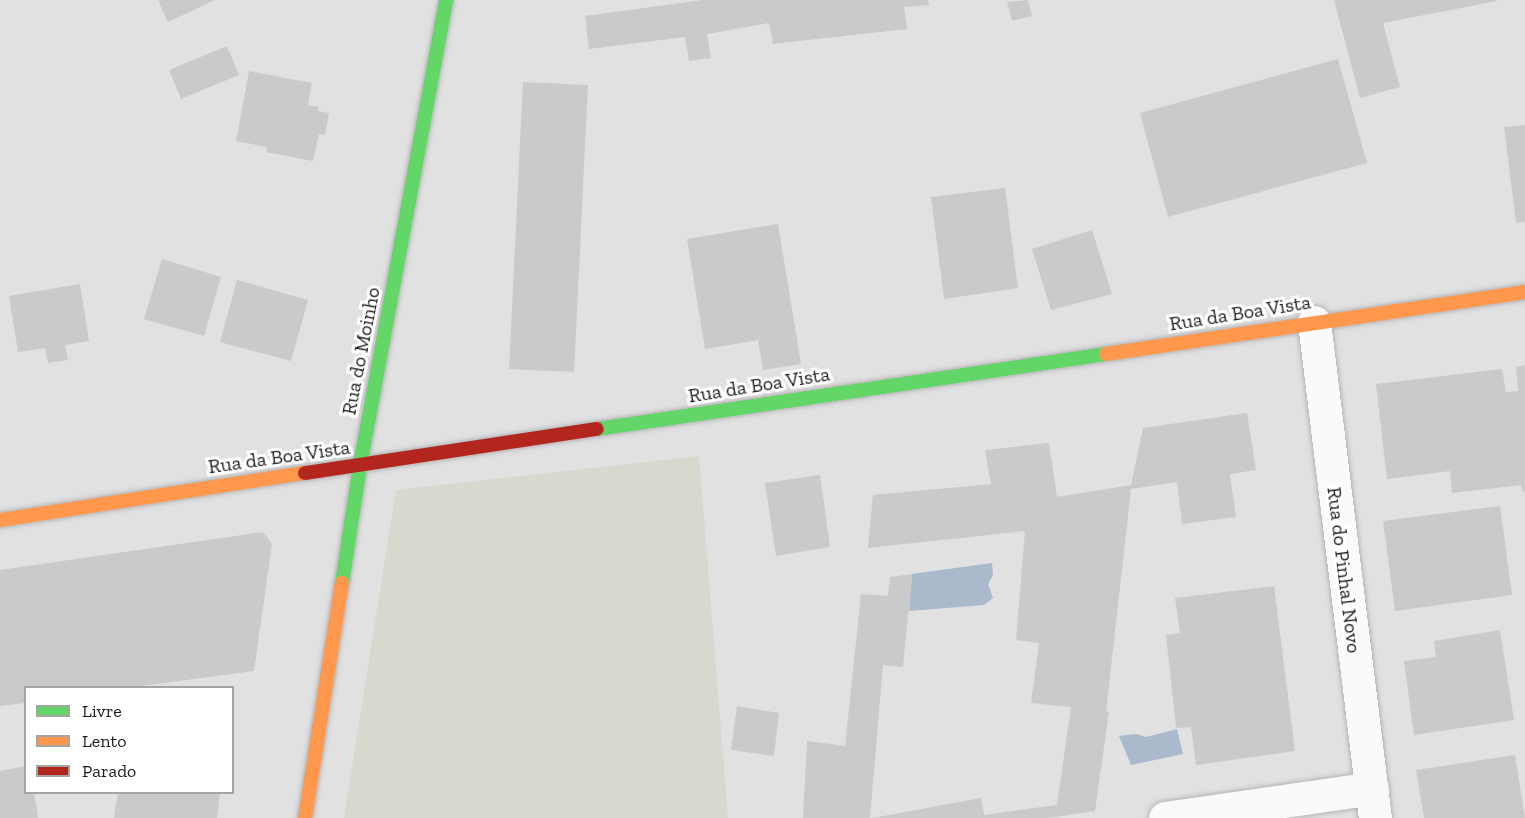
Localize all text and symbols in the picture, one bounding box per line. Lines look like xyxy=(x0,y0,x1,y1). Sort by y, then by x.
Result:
street label: Rua do Moinho xyxy=(337,285,385,417)
street label: Rua da Boa Vista xyxy=(1167,290,1313,336)
street label: Rua da Boa Vista xyxy=(686,362,832,408)
street label: Rua da Boa Vista xyxy=(206,435,352,479)
street label: Rua do Pinhal Novo xyxy=(1322,486,1366,654)
legend xyxy=(24,686,234,794)
text: Livre xyxy=(82,700,122,722)
text: Lento xyxy=(82,730,127,752)
text: Parado xyxy=(82,760,136,782)

